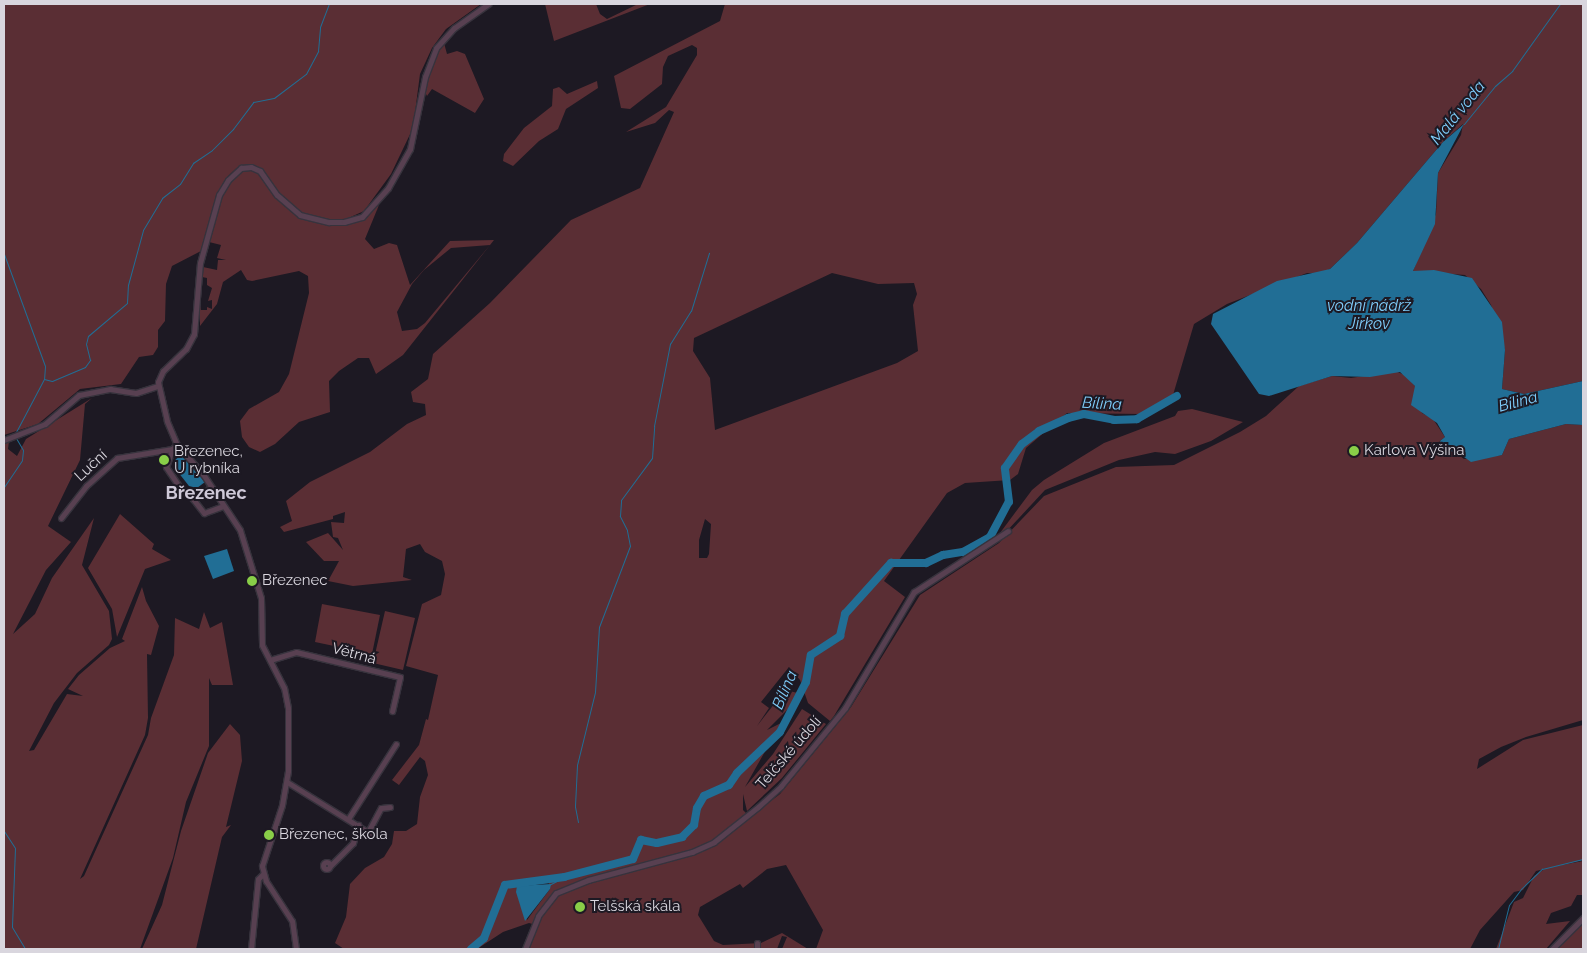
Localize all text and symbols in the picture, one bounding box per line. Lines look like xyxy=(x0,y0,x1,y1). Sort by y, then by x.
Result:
water label: Malá voda xyxy=(1426,77,1490,149)
water label: vodní nádrž Jirkov xyxy=(1327,296,1411,334)
water label: Bílina xyxy=(1496,388,1540,416)
water label: Bílina xyxy=(1082,393,1122,415)
place label: Březenec, U rybníka xyxy=(174,442,243,477)
place label: Karlova Výšina xyxy=(1364,442,1465,460)
marker: Karlova Výšina xyxy=(1348,445,1360,457)
street label: Luční xyxy=(71,447,111,485)
marker: Březenec, U rybníka xyxy=(158,454,170,466)
district label: Březenec xyxy=(165,482,247,504)
place label: Březenec xyxy=(262,572,328,590)
marker: Březenec xyxy=(246,575,258,587)
street label: Větrná xyxy=(330,639,378,669)
water label: Bílina xyxy=(768,668,802,712)
street label: Telčské údolí xyxy=(753,713,825,793)
place label: Březenec, škola xyxy=(279,826,388,844)
marker: Březenec, škola xyxy=(263,829,275,841)
place label: Telšská skála xyxy=(590,898,680,916)
marker: Telšská skála xyxy=(574,901,586,913)

